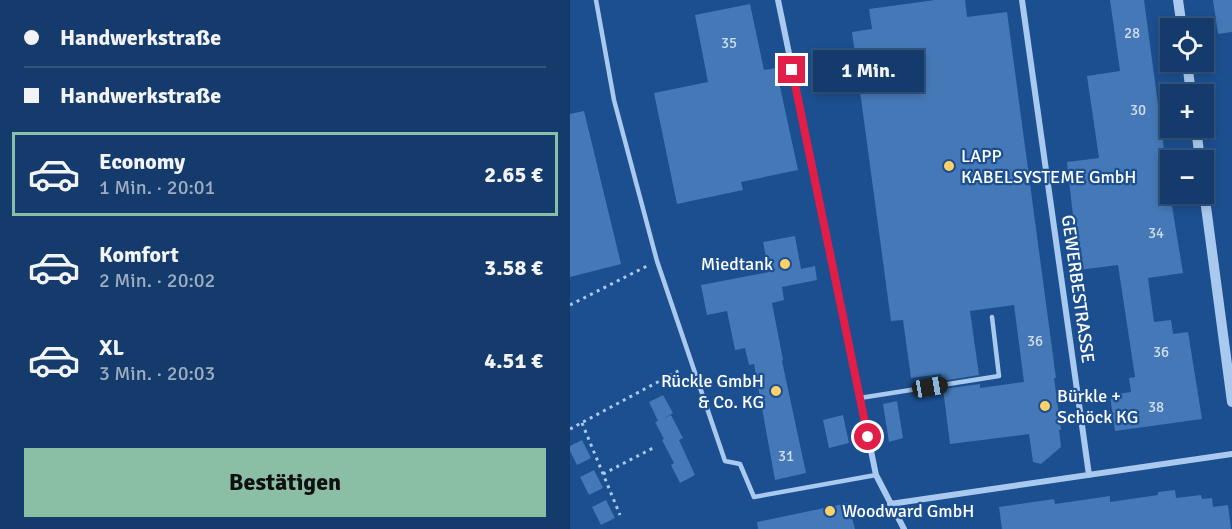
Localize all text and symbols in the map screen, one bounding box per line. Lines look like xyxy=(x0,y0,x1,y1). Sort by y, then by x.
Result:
map controls xyxy=(1160,18,1214,204)
button: locate xyxy=(1160,18,1214,72)
text: Handwerkstraße xyxy=(60,24,221,51)
house number: 28 xyxy=(1124,24,1140,42)
house number: 35 xyxy=(721,34,737,52)
callout: 1 Min. xyxy=(813,49,924,91)
route end xyxy=(778,56,805,83)
text: 1 Min. xyxy=(841,58,896,83)
text: Handwerkstraße xyxy=(60,82,221,109)
button: + xyxy=(1160,84,1214,138)
house number: 30 xyxy=(1130,101,1146,119)
place label: LAPP KABELSYSTEME GmbH xyxy=(961,145,1136,188)
icon: car xyxy=(27,147,81,201)
text: Economy xyxy=(99,148,185,175)
button: − xyxy=(1160,150,1214,204)
marker: LAPP KABELSYSTEME GmbH xyxy=(942,159,956,173)
text: 2.65 € xyxy=(484,161,543,188)
text: 1 Min. · 20:01 xyxy=(99,175,215,200)
street label: GEWERBESTRASSE xyxy=(1057,213,1099,365)
house number: 34 xyxy=(1148,224,1164,242)
icon: car xyxy=(27,240,81,294)
text: Komfort xyxy=(99,241,179,268)
place label: Miedtank xyxy=(701,253,773,275)
text: 3.58 € xyxy=(484,254,543,281)
marker: Miedtank xyxy=(778,257,792,271)
text: 2 Min. · 20:02 xyxy=(99,268,215,293)
house number: 36 xyxy=(1027,332,1043,350)
icon: car xyxy=(27,333,81,387)
text: XL xyxy=(99,334,124,361)
house number: 36 xyxy=(1153,343,1169,361)
text: 4.51 € xyxy=(484,347,543,374)
text: 3 Min. · 20:03 xyxy=(99,361,215,386)
place label: Rückle GmbH & Co. KG xyxy=(661,370,764,413)
car xyxy=(911,375,949,399)
marker: Rückle GmbH & Co. KG xyxy=(769,384,783,398)
place label: Bürkle + Schöck KG xyxy=(1057,385,1138,428)
house number: 38 xyxy=(1148,398,1164,416)
marker: Bürkle + Schöck KG xyxy=(1038,399,1052,413)
route start xyxy=(854,423,881,450)
house number: 31 xyxy=(778,447,794,465)
button: Bestätigen xyxy=(24,448,546,517)
place label: Woodward GmbH xyxy=(842,500,974,522)
marker: Woodward GmbH xyxy=(823,504,837,518)

